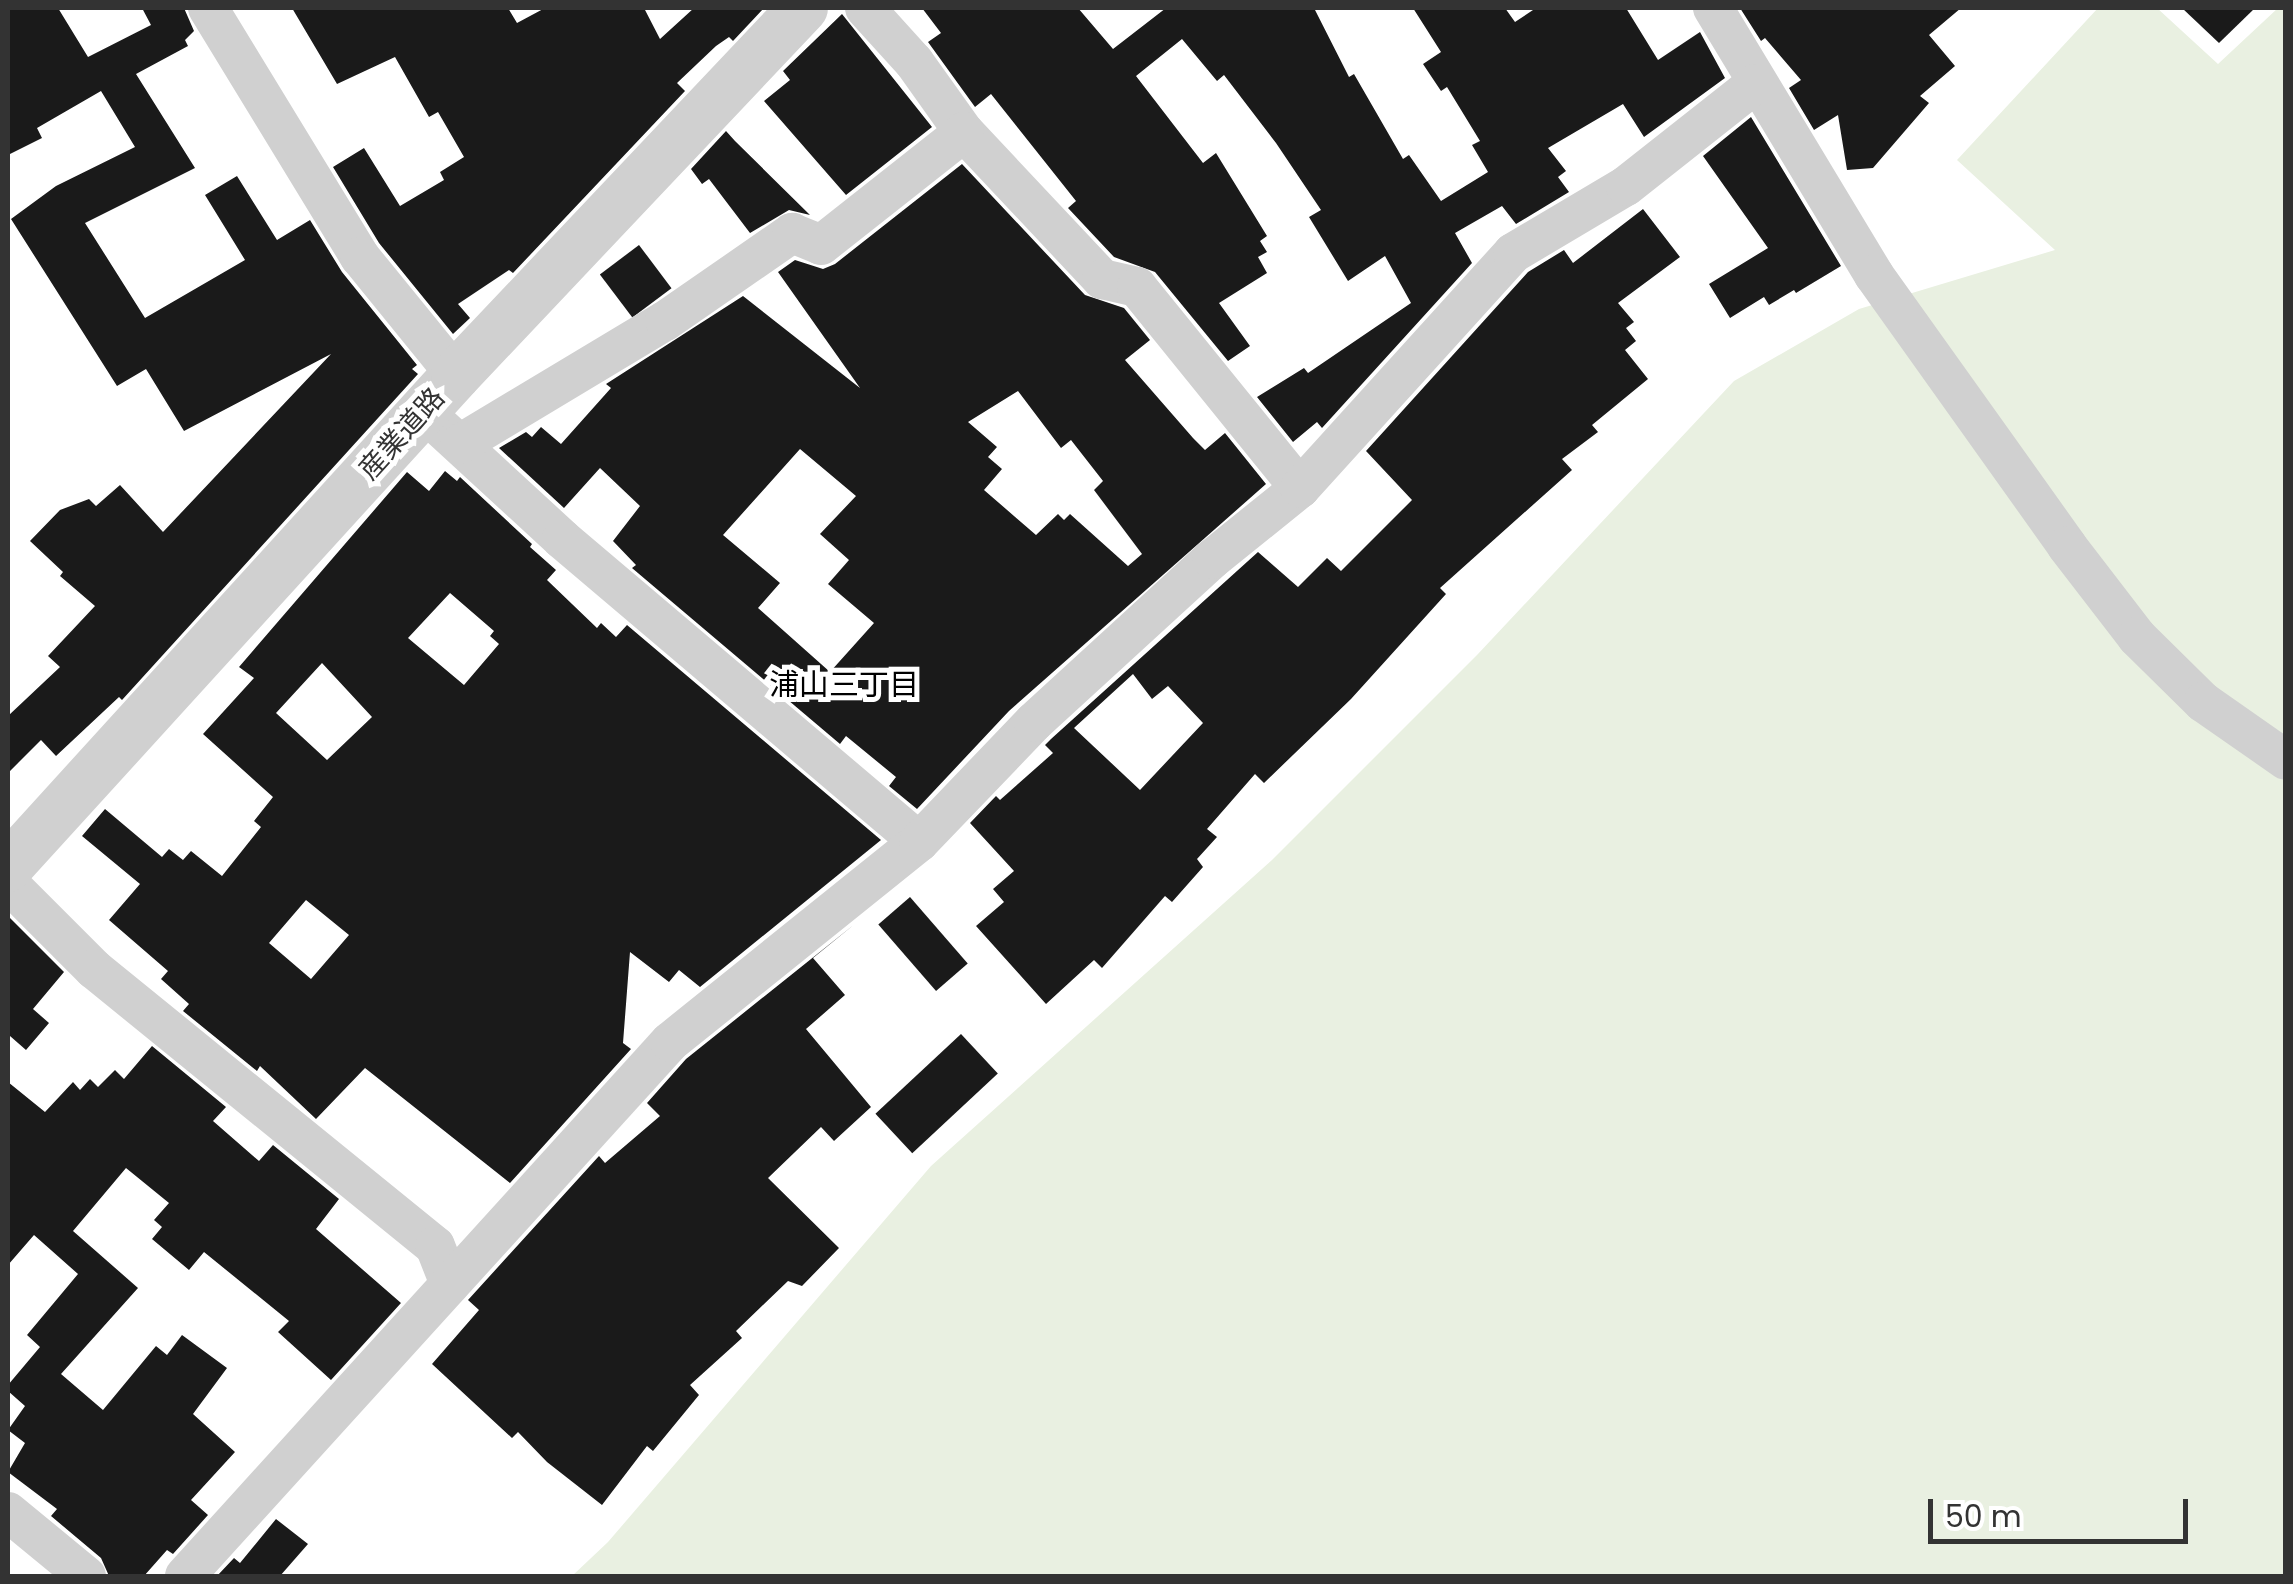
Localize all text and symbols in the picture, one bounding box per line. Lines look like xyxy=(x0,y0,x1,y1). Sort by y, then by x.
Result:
street label: 産業道路 xyxy=(352,381,452,487)
district label: 浦山三丁目 xyxy=(769,667,919,703)
scale bar xyxy=(1933,1479,2193,1541)
text: 50 m xyxy=(1945,1495,2022,1538)

